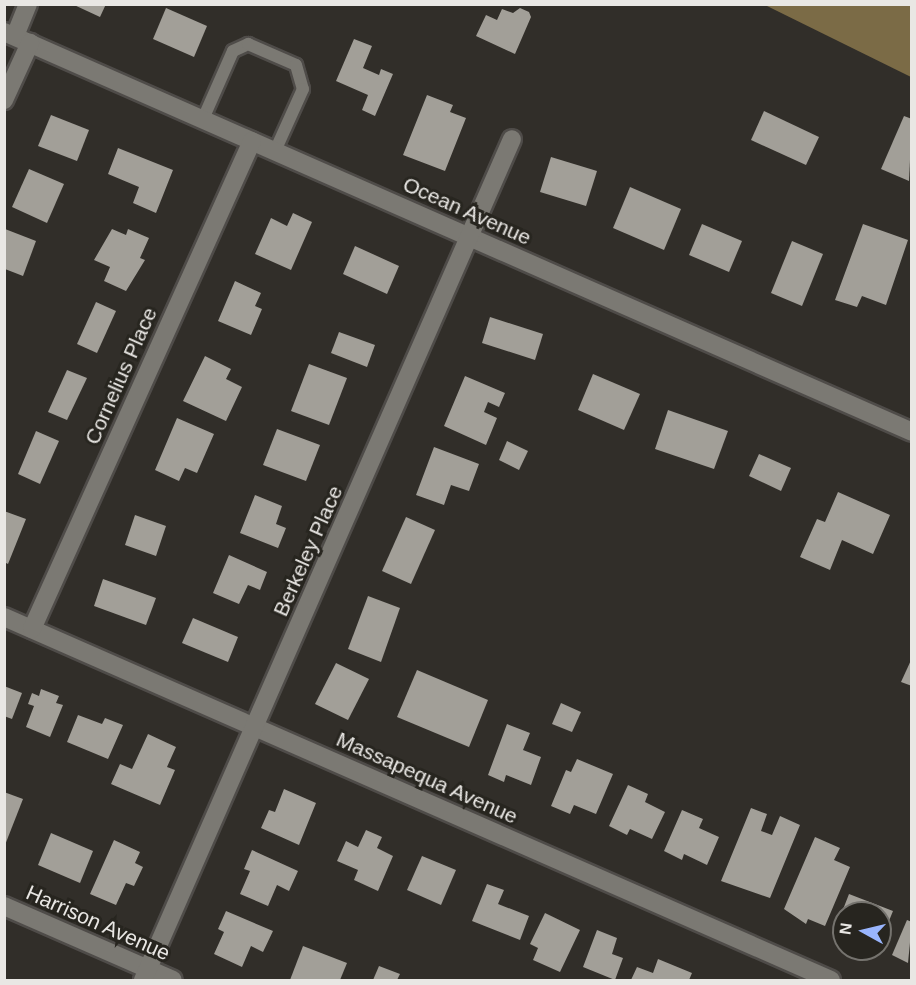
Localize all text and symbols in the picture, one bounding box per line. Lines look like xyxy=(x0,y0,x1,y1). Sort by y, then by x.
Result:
street label: Ocean Avenue xyxy=(399,171,535,251)
street label: Cornelius Place xyxy=(80,304,162,448)
street label: Berkeley Place xyxy=(268,482,348,620)
street label: Massapequa Avenue xyxy=(332,726,522,830)
street label: Harrison Avenue xyxy=(22,880,174,966)
north arrow xyxy=(832,901,892,961)
text: N xyxy=(836,922,855,936)

